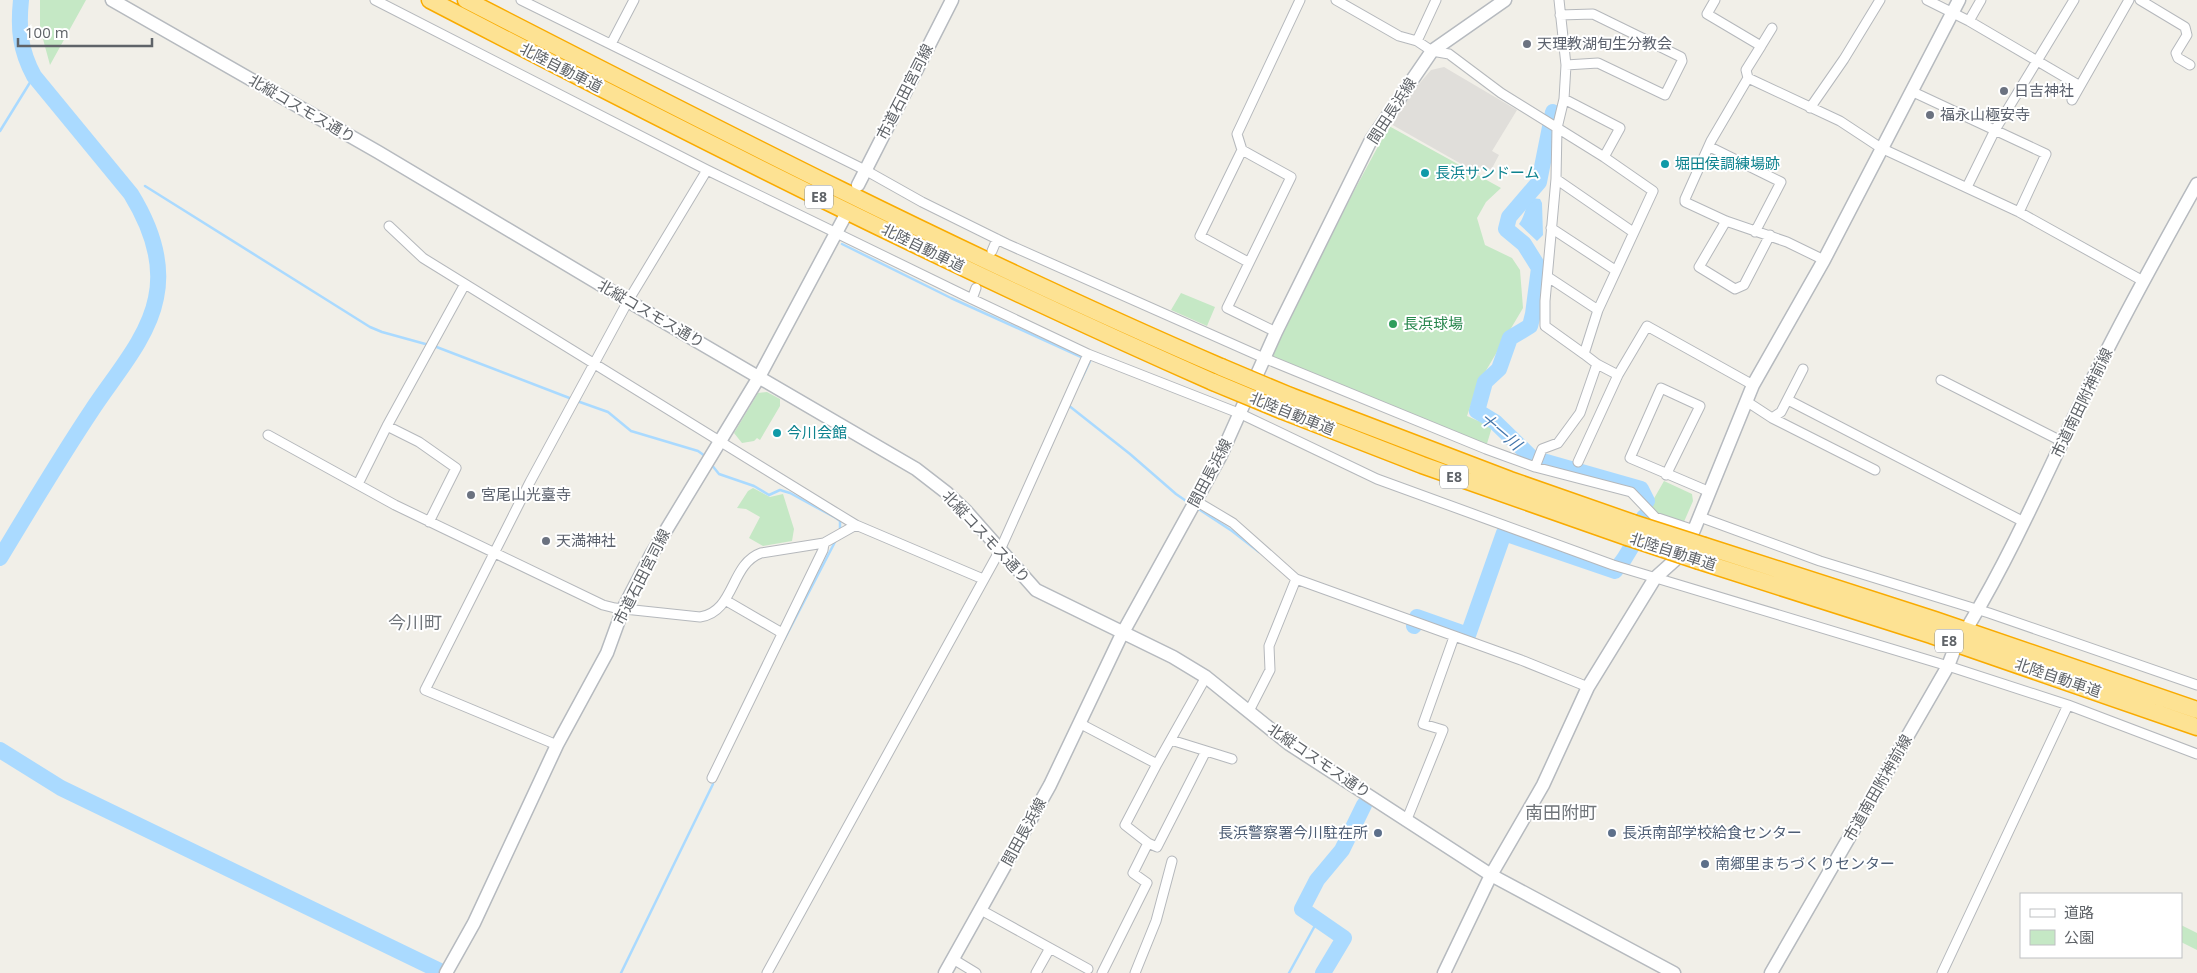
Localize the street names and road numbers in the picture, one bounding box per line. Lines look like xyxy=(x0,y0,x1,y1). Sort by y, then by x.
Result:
street label: 北陸自動車道 xyxy=(517,38,606,96)
street label: 市道石田宮司線 xyxy=(871,40,937,143)
street label: 北縦コスモス通り xyxy=(246,69,359,147)
street label: 間田長浜線 xyxy=(1362,74,1420,147)
road number: E8 xyxy=(805,186,833,208)
street label: 北陸自動車道 xyxy=(879,218,968,276)
street label: 北縦コスモス通り xyxy=(595,274,708,352)
street label: 市道南田附神前線 xyxy=(2046,344,2116,461)
street label: 北陸自動車道 xyxy=(1247,387,1338,439)
street label: 間田長浜線 xyxy=(1183,435,1236,510)
road number: E8 xyxy=(1440,466,1468,488)
street label: 北縦コスモス通り xyxy=(938,486,1035,587)
street label: 市道石田宮司線 xyxy=(608,525,674,628)
street label: 北陸自動車道 xyxy=(1627,528,1719,574)
road number: E8 xyxy=(1935,630,1963,652)
street label: 北陸自動車道 xyxy=(2013,653,2104,701)
street label: 北縦コスモス通り xyxy=(1264,718,1375,802)
street label: 市道南田附神前線 xyxy=(1838,731,1916,844)
street label: 間田長浜線 xyxy=(996,794,1050,869)

